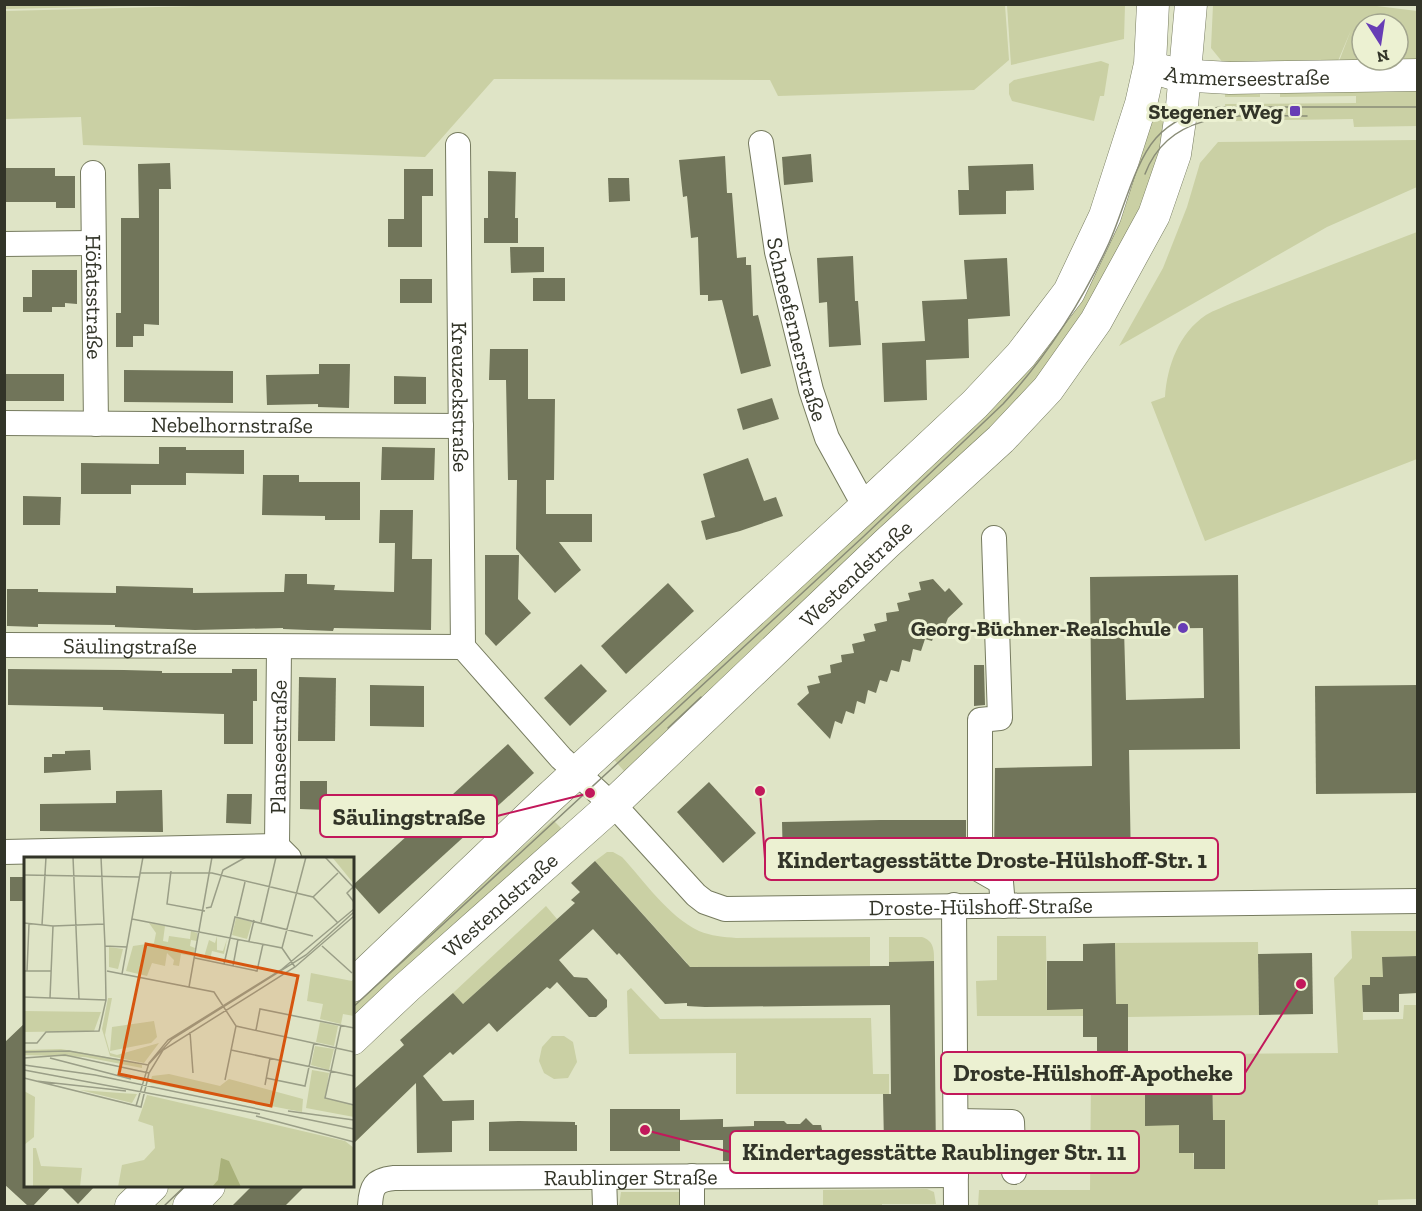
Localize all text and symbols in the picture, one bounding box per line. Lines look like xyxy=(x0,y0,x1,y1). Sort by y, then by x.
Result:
north arrow xyxy=(1350,12,1410,72)
text: N xyxy=(1375,46,1391,67)
street label: Ammerseestraße xyxy=(1162,59,1330,92)
place label: Stegener Weg xyxy=(1148,98,1283,125)
marker: Stegener Weg xyxy=(1288,104,1302,118)
street label: Höfatsstraße xyxy=(80,234,109,360)
street label: Schneefernerstraße xyxy=(762,236,834,425)
street label: Kreuzeckstraße xyxy=(446,322,475,472)
street label: Nebelhornstraße xyxy=(151,410,313,439)
street label: Westendstraße xyxy=(794,514,918,633)
place label: Georg-Büchner-Realschule xyxy=(911,615,1171,642)
marker: Georg-Büchner-Realschule xyxy=(1176,621,1190,635)
street label: Säulingstraße xyxy=(63,632,197,659)
street label: Planseestraße xyxy=(264,680,292,814)
callout: Säulingstraße xyxy=(320,795,497,837)
text: Säulingstraße xyxy=(333,802,486,831)
callout: Kindertagesstätte Droste-Hülshoff-Str. 1 xyxy=(765,838,1218,880)
text: Kindertagesstätte Droste-Hülshoff-Str. 1 xyxy=(777,845,1207,874)
street label: Westendstraße xyxy=(437,846,563,963)
inset map xyxy=(24,857,354,1187)
street label: Droste-Hülshoff-Straße xyxy=(869,891,1093,921)
callout: Droste-Hülshoff-Apotheke xyxy=(941,1052,1245,1094)
text: Droste-Hülshoff-Apotheke xyxy=(953,1058,1233,1087)
callout: Kindertagesstätte Raublinger Str. 11 xyxy=(730,1131,1139,1173)
text: Kindertagesstätte Raublinger Str. 11 xyxy=(742,1137,1126,1166)
street label: Raublinger Straße xyxy=(544,1163,718,1191)

